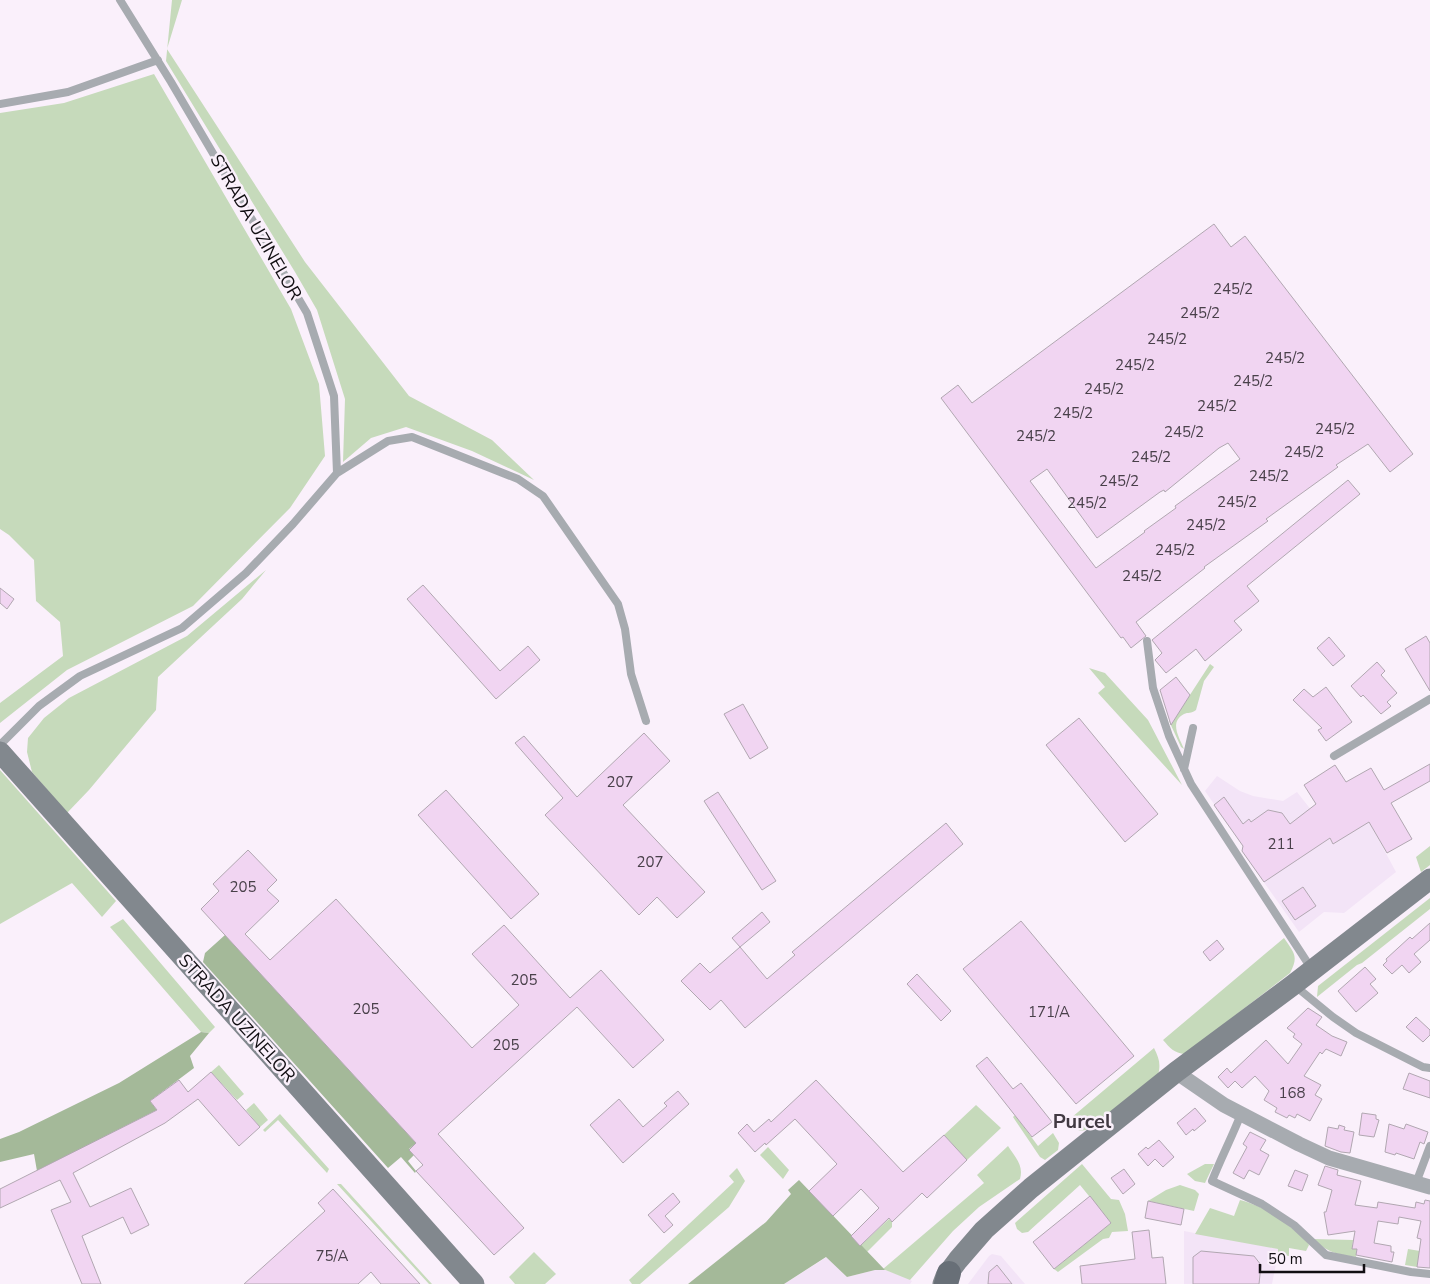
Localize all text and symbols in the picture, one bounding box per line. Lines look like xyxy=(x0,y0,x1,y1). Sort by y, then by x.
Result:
street label: STRADA UZINELOR xyxy=(204,150,308,304)
house number: 245/2 xyxy=(1213,279,1253,299)
house number: 245/2 xyxy=(1180,303,1220,323)
house number: 245/2 xyxy=(1147,329,1187,349)
house number: 245/2 xyxy=(1265,348,1305,368)
house number: 245/2 xyxy=(1115,355,1155,375)
house number: 245/2 xyxy=(1233,371,1273,391)
house number: 245/2 xyxy=(1084,379,1124,399)
house number: 245/2 xyxy=(1197,396,1237,416)
house number: 245/2 xyxy=(1053,403,1093,423)
house number: 245/2 xyxy=(1315,419,1355,439)
house number: 245/2 xyxy=(1164,422,1204,442)
house number: 245/2 xyxy=(1016,426,1056,446)
house number: 245/2 xyxy=(1284,442,1324,462)
house number: 245/2 xyxy=(1131,447,1171,467)
house number: 245/2 xyxy=(1249,466,1289,486)
house number: 245/2 xyxy=(1099,471,1139,491)
house number: 245/2 xyxy=(1217,492,1257,512)
house number: 245/2 xyxy=(1067,493,1107,513)
house number: 245/2 xyxy=(1186,515,1226,535)
house number: 245/2 xyxy=(1155,540,1195,560)
house number: 245/2 xyxy=(1122,566,1162,586)
house number: 207 xyxy=(606,772,634,792)
house number: 211 xyxy=(1267,834,1295,854)
house number: 207 xyxy=(636,852,664,872)
house number: 205 xyxy=(229,877,257,897)
street label: STRADA UZINELOR xyxy=(173,949,301,1087)
house number: 205 xyxy=(510,970,538,990)
house number: 205 xyxy=(352,999,380,1019)
house number: 171/A xyxy=(1028,1002,1070,1022)
house number: 205 xyxy=(492,1035,520,1055)
house number: 168 xyxy=(1278,1083,1306,1103)
district label: Purcel xyxy=(1053,1108,1112,1135)
scale bar xyxy=(1260,1242,1364,1274)
house number: 75/A xyxy=(316,1246,348,1266)
text: 50 m xyxy=(1268,1249,1303,1269)

